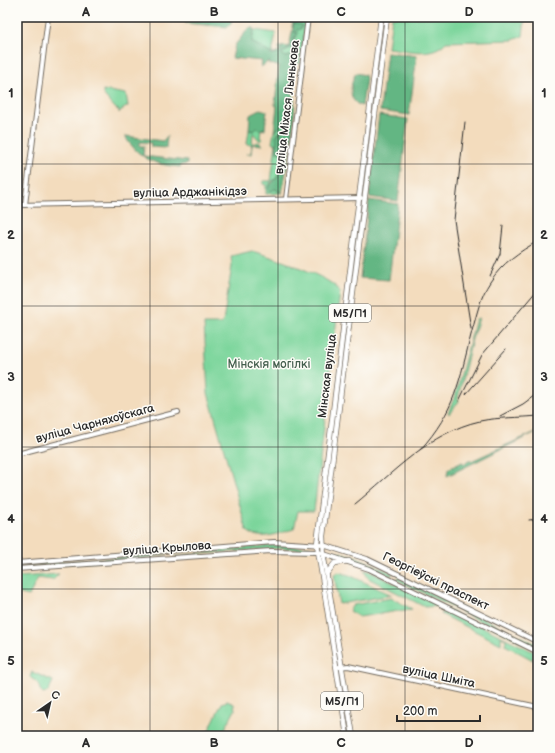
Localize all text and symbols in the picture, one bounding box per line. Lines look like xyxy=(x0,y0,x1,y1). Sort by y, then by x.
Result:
text: A xyxy=(81,4,90,20)
text: B xyxy=(209,4,219,20)
text: C xyxy=(336,4,346,20)
text: D xyxy=(464,4,474,20)
street label: вуліца Міхася Лынькова xyxy=(272,39,303,175)
text: 1 xyxy=(8,85,14,101)
text: 1 xyxy=(541,85,547,101)
street label: вуліца Арджанікідзэ xyxy=(133,184,247,201)
text: 2 xyxy=(7,227,15,243)
text: 2 xyxy=(540,227,548,243)
road number: М5/П1 xyxy=(329,304,371,322)
street label: Мінская вуліца xyxy=(315,333,340,419)
park label: Мінскія могілкі xyxy=(228,357,310,372)
text: 3 xyxy=(7,369,15,385)
text: 3 xyxy=(540,369,548,385)
street label: вуліца Чарняхоўскага xyxy=(34,400,156,447)
text: 4 xyxy=(7,511,15,527)
text: 4 xyxy=(540,511,548,527)
street label: вуліца Крылова xyxy=(122,538,212,559)
street label: Георгіеўскі праспект xyxy=(380,549,492,614)
text: 5 xyxy=(7,653,15,669)
text: 5 xyxy=(540,653,548,669)
street label: вуліца Шміта xyxy=(401,661,477,692)
north arrow xyxy=(30,683,70,723)
text: С xyxy=(49,688,62,703)
road number: М5/П1 xyxy=(321,692,363,710)
scale bar xyxy=(397,697,480,723)
text: 200 m xyxy=(403,704,437,719)
text: A xyxy=(81,735,90,751)
text: B xyxy=(209,735,219,751)
text: C xyxy=(336,735,346,751)
text: D xyxy=(464,735,474,751)

